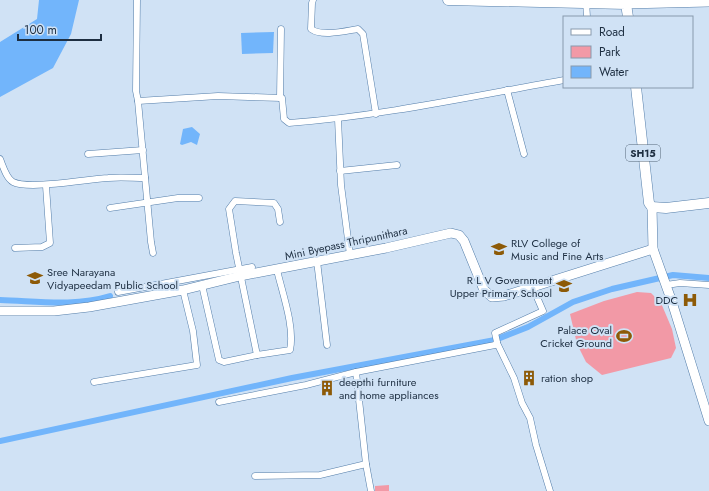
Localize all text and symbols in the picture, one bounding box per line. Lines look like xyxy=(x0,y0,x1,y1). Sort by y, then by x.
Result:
scale bar xyxy=(18,16,101,42)
legend xyxy=(563,16,693,88)
text: 100 m xyxy=(24,21,57,39)
text: Road xyxy=(599,23,625,41)
text: Park xyxy=(599,43,621,61)
text: Water xyxy=(599,63,630,81)
road number: SH15 xyxy=(626,145,660,161)
street label: Mini Byepass Thripunithara xyxy=(283,222,409,264)
place label: RLV College of Music and Fine Arts xyxy=(511,235,604,264)
school or university icon: RLV College of Music and Fine Arts xyxy=(490,240,508,258)
place label: Sree Narayana Vidyapeedam Public School xyxy=(47,264,178,293)
school or university icon: Sree Narayana Vidyapeedam Public School xyxy=(26,269,44,287)
place label: R L V Government Upper Primary School xyxy=(450,272,552,301)
school or university icon: R L V Government Upper Primary School xyxy=(555,277,573,295)
hospital icon: DDC xyxy=(681,291,699,309)
place label: DDC xyxy=(656,292,678,308)
place label: Palace Oval Cricket Ground xyxy=(540,322,612,351)
sports icon: Palace Oval Cricket Ground xyxy=(615,327,633,345)
building icon: ration shop xyxy=(520,369,538,387)
place label: ration shop xyxy=(541,370,593,386)
place label: deepthi furniture and home appliances xyxy=(339,374,439,403)
building icon: deepthi furniture and home appliances xyxy=(318,379,336,397)

